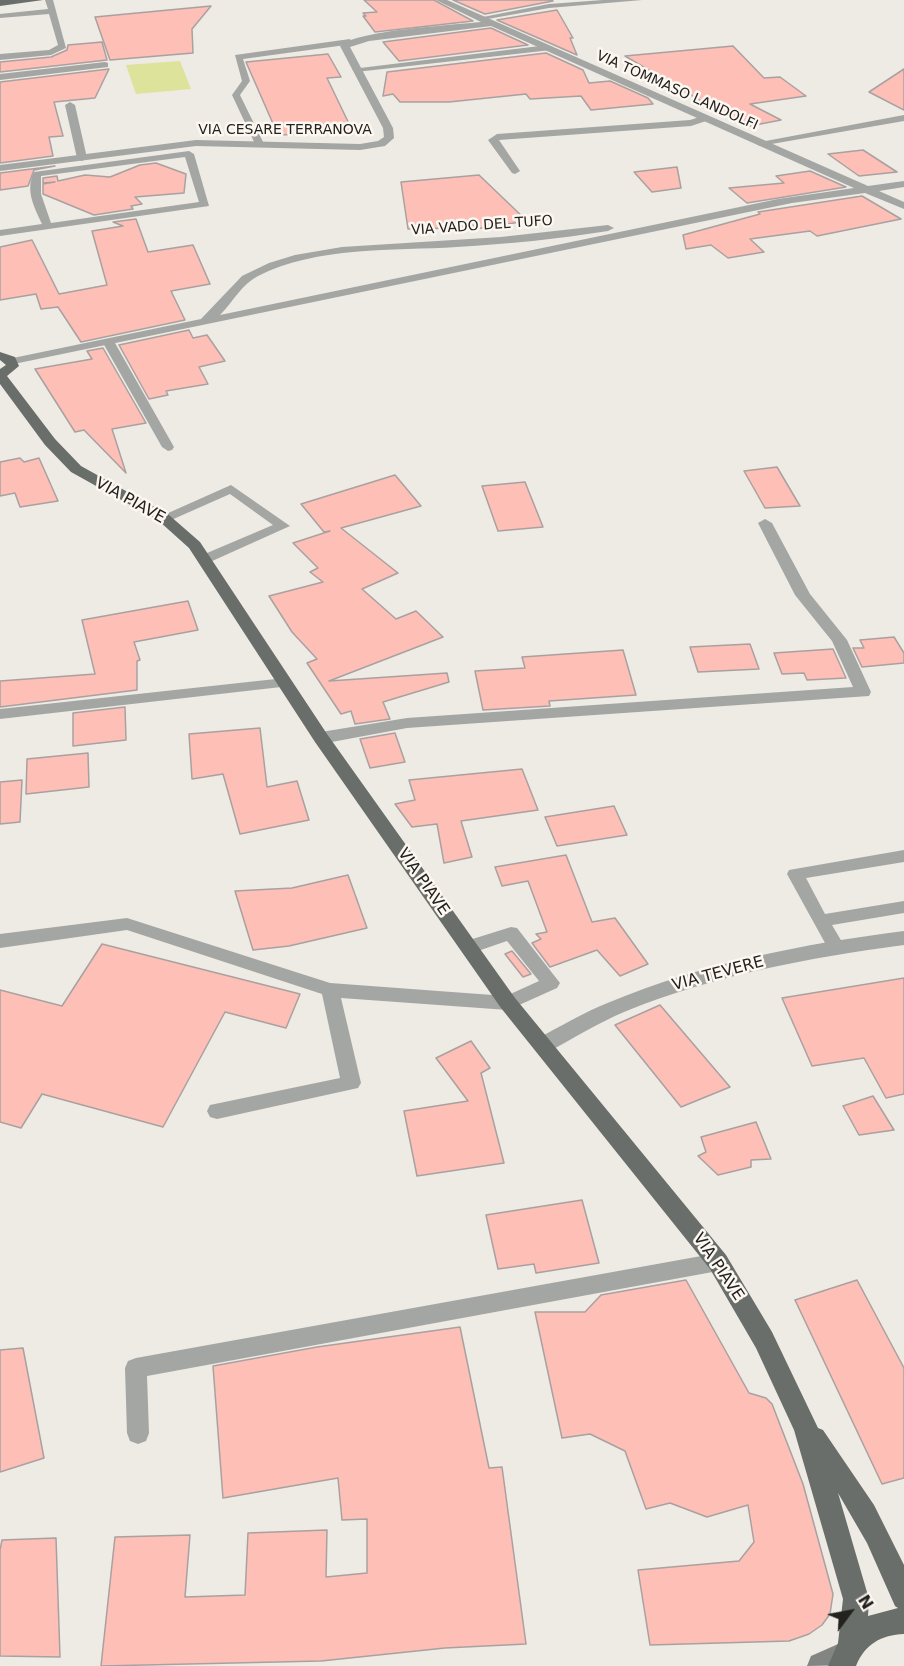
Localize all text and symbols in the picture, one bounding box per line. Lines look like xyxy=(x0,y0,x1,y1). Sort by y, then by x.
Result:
street label: VIA TOMMASO LANDOLFI xyxy=(593,48,761,134)
street label: VIA CESARE TERRANOVA xyxy=(198,122,372,138)
street label: VIA VADO DEL TUFO xyxy=(411,213,553,239)
street label: VIA PIAVE xyxy=(92,474,168,528)
street label: VIA PIAVE xyxy=(393,845,453,919)
street label: VIA TEVERE xyxy=(670,953,766,995)
street label: VIA PIAVE xyxy=(689,1230,747,1304)
north arrow xyxy=(820,1582,880,1642)
text: N xyxy=(854,1591,877,1613)

